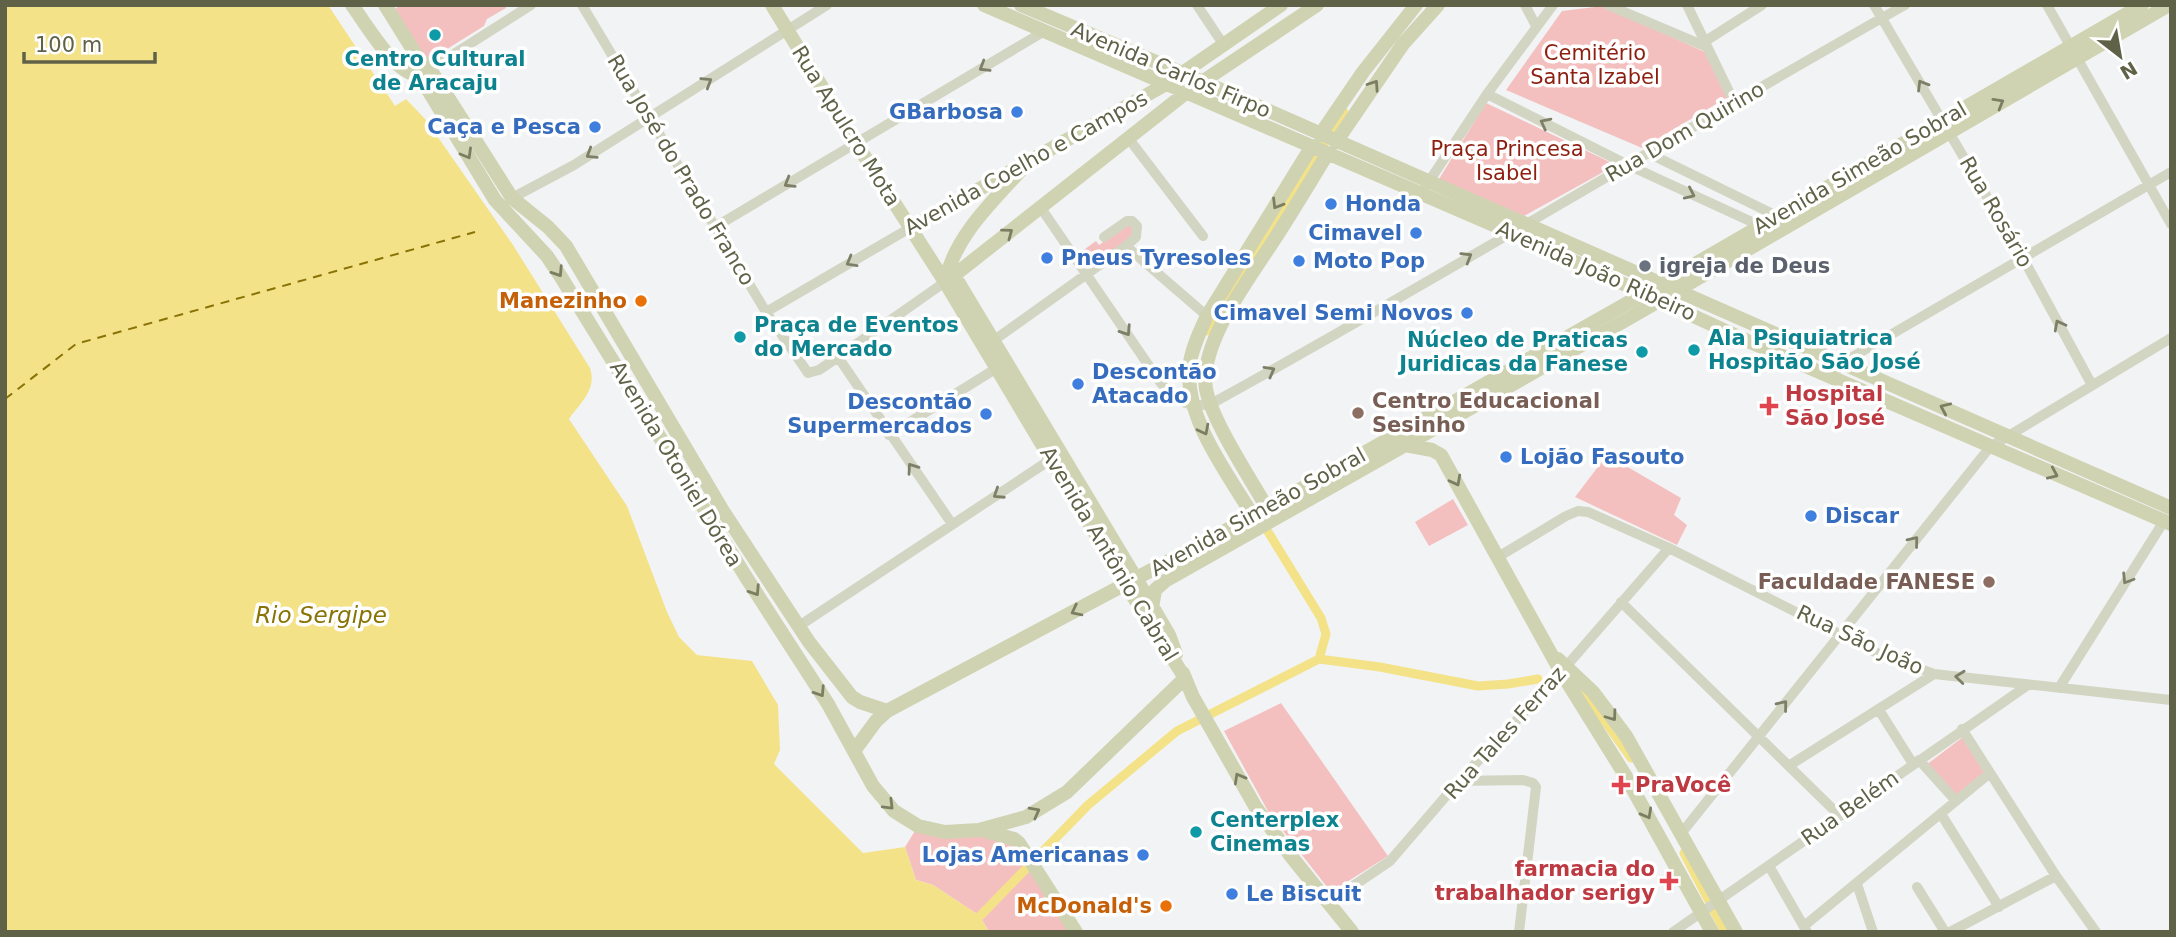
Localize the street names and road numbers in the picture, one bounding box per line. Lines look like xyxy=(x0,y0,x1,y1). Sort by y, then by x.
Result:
street label: Avenida Carlos Firpo xyxy=(1068,17,1274,123)
street label: Rua Apulcro Mota xyxy=(787,41,905,211)
street label: Rua José do Prado Franco xyxy=(602,50,760,290)
street label: Rua Dom Quirino xyxy=(1602,77,1768,187)
street label: Avenida Coelho e Campos xyxy=(900,86,1152,240)
street label: Avenida Simeão Sobral xyxy=(1749,97,1971,239)
street label: Rua Rosário xyxy=(1955,152,2037,272)
street label: Avenida João Ribeiro xyxy=(1493,216,1699,326)
street label: Avenida Otoniel Dórea xyxy=(605,357,747,571)
street label: Avenida Antônio Cabral xyxy=(1035,442,1183,666)
street label: Avenida Simeão Sobral xyxy=(1146,443,1370,581)
street label: Rua São João xyxy=(1793,600,1927,680)
street label: Rua Tales Ferraz xyxy=(1439,662,1571,804)
street label: Rua Belém xyxy=(1797,766,1903,850)

